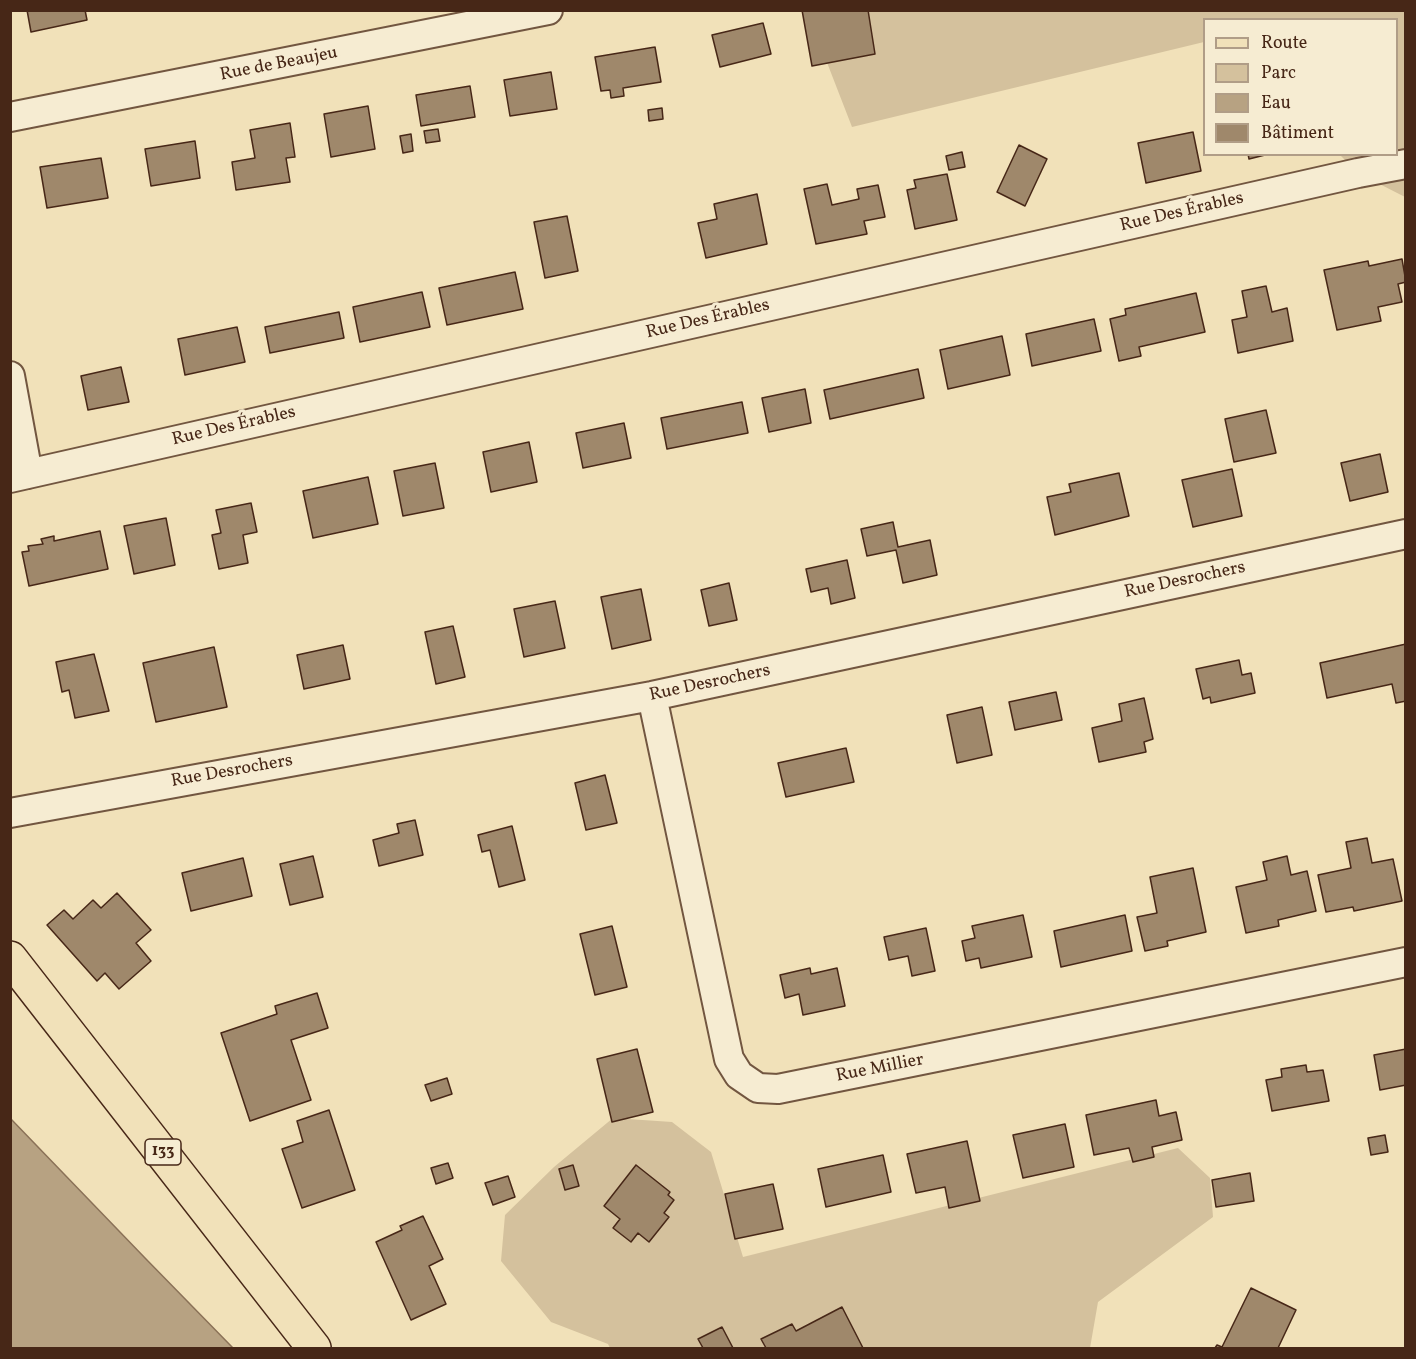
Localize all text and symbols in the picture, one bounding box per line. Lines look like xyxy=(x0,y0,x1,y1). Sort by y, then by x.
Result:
legend xyxy=(1203,18,1398,156)
text: Route xyxy=(1261,31,1307,56)
street label: Rue de Beaujeu xyxy=(218,43,340,87)
text: Parc xyxy=(1261,61,1296,86)
text: Eau xyxy=(1261,91,1291,116)
text: Bâtiment xyxy=(1261,121,1334,146)
street label: Rue Des Érables xyxy=(1118,188,1246,238)
street label: Rue Des Érables xyxy=(644,295,772,345)
street label: Rue Des Érables xyxy=(170,402,298,452)
street label: Rue Desrochers xyxy=(1123,558,1247,604)
street label: Rue Desrochers xyxy=(648,661,772,707)
street label: Rue Desrochers xyxy=(169,751,295,793)
street label: Rue Millier xyxy=(834,1050,926,1088)
road number: 133 xyxy=(145,1139,181,1165)

